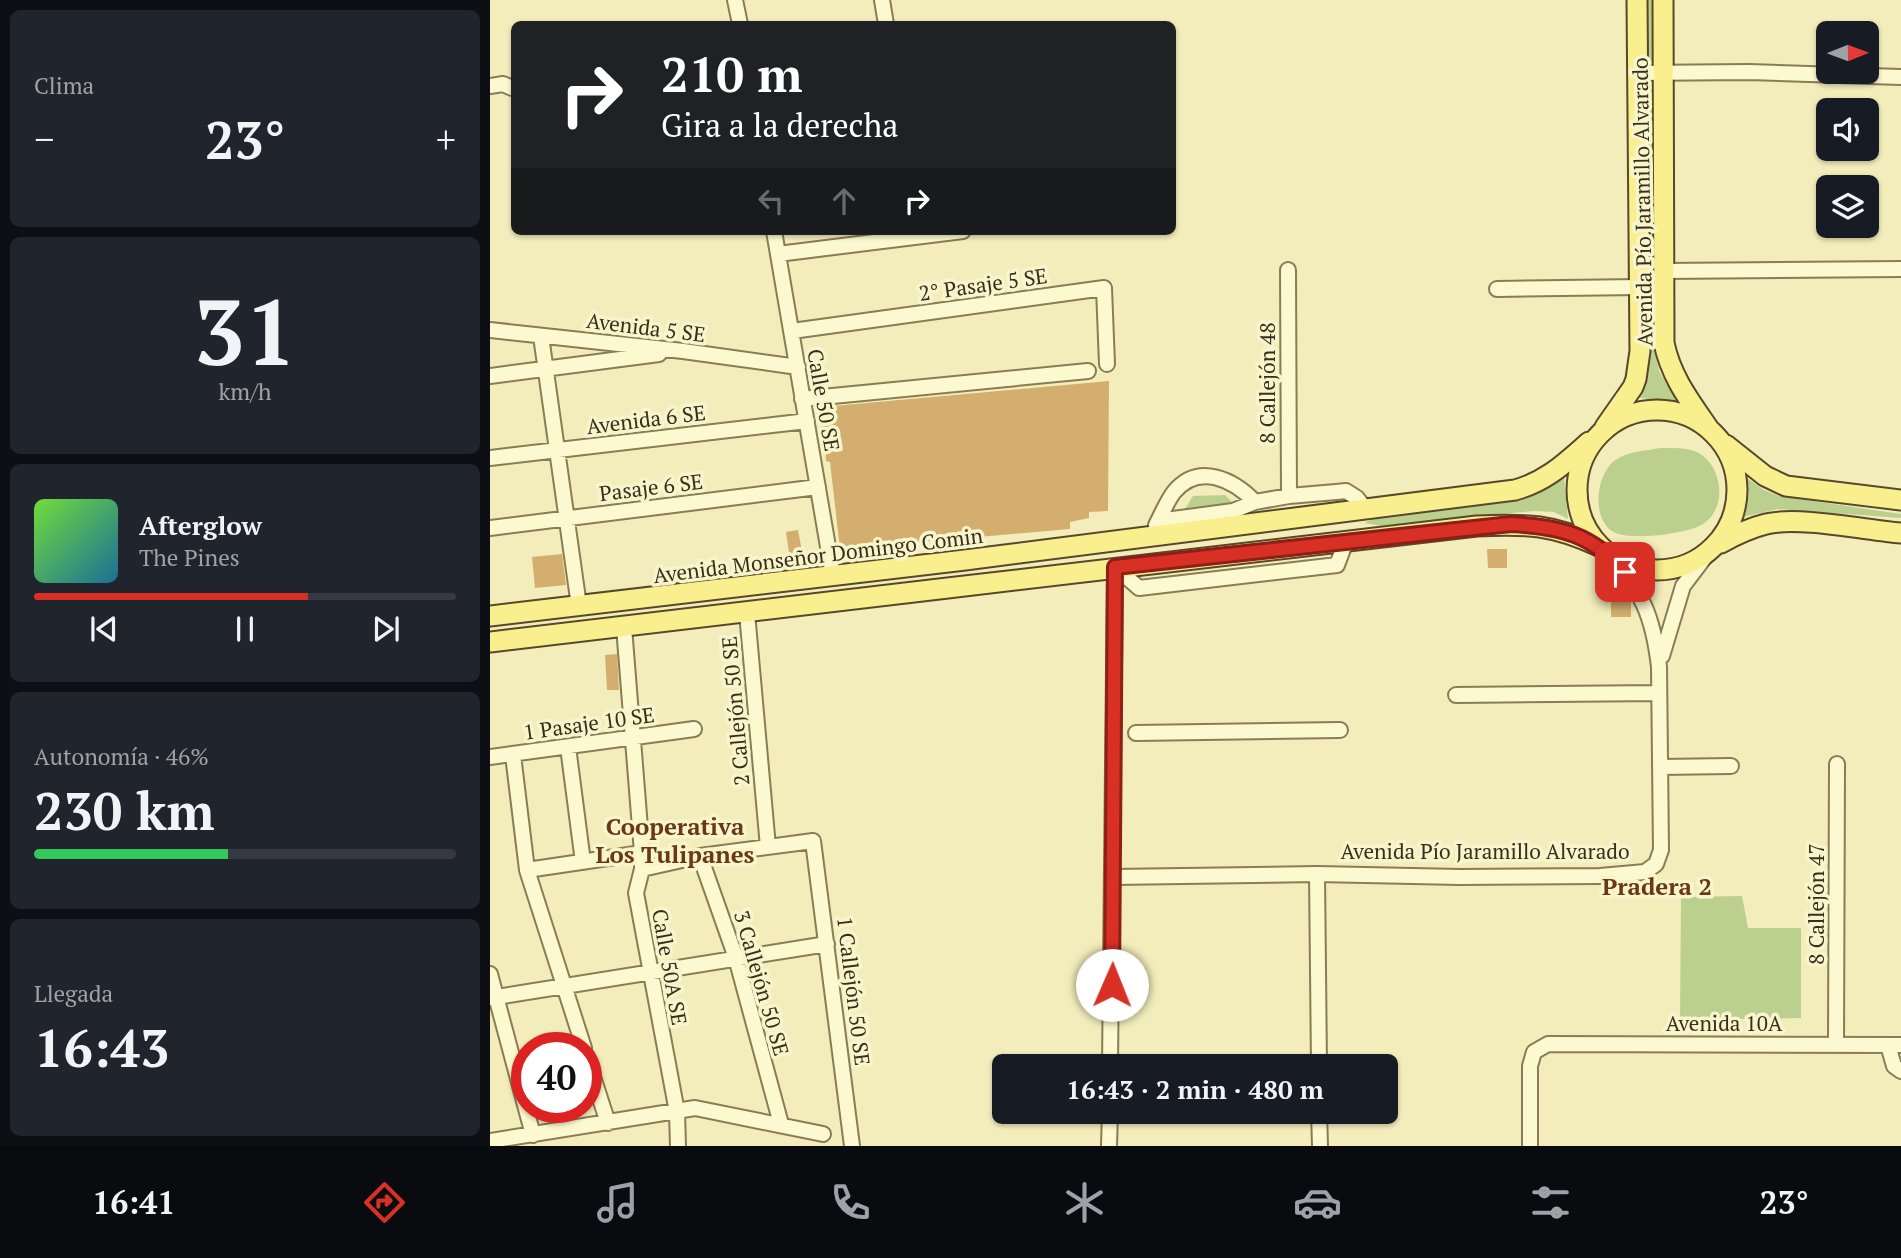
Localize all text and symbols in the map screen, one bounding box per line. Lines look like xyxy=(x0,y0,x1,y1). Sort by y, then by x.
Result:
north arrow xyxy=(1816,21,1880,84)
map controls xyxy=(1816,21,1879,238)
text: 210 m xyxy=(661,41,803,106)
icon: right xyxy=(546,49,637,140)
street label: Avenida Pío Jaramillo Alvarado xyxy=(1625,57,1659,347)
text: Clima xyxy=(34,70,94,101)
button: sound xyxy=(1816,98,1879,161)
text: Gira a la derecha xyxy=(661,104,898,146)
text: 23° xyxy=(205,105,285,174)
text: − xyxy=(34,114,54,164)
text: + xyxy=(436,114,456,164)
button: layers xyxy=(1816,175,1879,238)
icon: left xyxy=(752,182,790,220)
icon: ahead xyxy=(825,182,863,220)
icon: right xyxy=(898,182,936,220)
street label: 2° Pasaje 5 SE xyxy=(917,261,1049,307)
text: 31 xyxy=(194,270,296,391)
street label: Avenida 5 SE xyxy=(585,306,707,348)
street label: 8 Callejón 48 xyxy=(1253,322,1281,444)
street label: Calle 50 SE xyxy=(801,347,847,453)
text: km/h xyxy=(218,376,272,407)
street label: Avenida 6 SE xyxy=(585,398,707,440)
street label: Pasaje 6 SE xyxy=(598,467,704,507)
text: Afterglow xyxy=(139,508,262,542)
street label: Avenida Monseñor Domingo Comin xyxy=(652,521,985,589)
text: The Pines xyxy=(139,542,240,573)
pin xyxy=(1595,542,1655,602)
icon: arrive xyxy=(1606,553,1644,591)
icon: previous xyxy=(85,610,123,648)
icon: pause xyxy=(226,610,264,648)
icon: next xyxy=(367,610,405,648)
street label: 2 Callejón 50 SE xyxy=(715,635,755,787)
street label: 1 Pasaje 10 SE xyxy=(522,700,656,746)
text: Autonomía · 46% xyxy=(34,741,209,772)
text: 230 km xyxy=(34,776,215,845)
district label: Cooperativa Los Tulipanes xyxy=(596,810,755,870)
street label: Avenida Pío Jaramillo Alvarado xyxy=(1340,837,1630,865)
street label: 8 Callejón 47 xyxy=(1802,843,1830,965)
district label: Pradera 2 xyxy=(1602,870,1712,902)
street label: Calle 50A SE xyxy=(646,907,694,1027)
street label: 3 Callejón 50 SE xyxy=(728,907,796,1059)
street label: 1 Callejón 50 SE xyxy=(831,915,877,1067)
position arrow xyxy=(1075,948,1149,1022)
text: Llegada xyxy=(34,978,113,1009)
street label: Avenida 10A xyxy=(1666,1009,1783,1037)
text: 16:43 xyxy=(34,1013,169,1082)
speed limit sign: 40 xyxy=(511,1032,602,1123)
text: 16:43 · 2 min · 480 m xyxy=(1066,1072,1324,1106)
icon: directions xyxy=(360,1178,409,1227)
icon: music xyxy=(593,1178,642,1227)
icon: phone xyxy=(826,1178,875,1227)
icon: climate xyxy=(1060,1178,1109,1227)
icon: car xyxy=(1293,1178,1342,1227)
icon: filters xyxy=(1526,1178,1575,1227)
text: 16:41 xyxy=(92,1181,175,1223)
text: 23° xyxy=(1759,1181,1809,1223)

